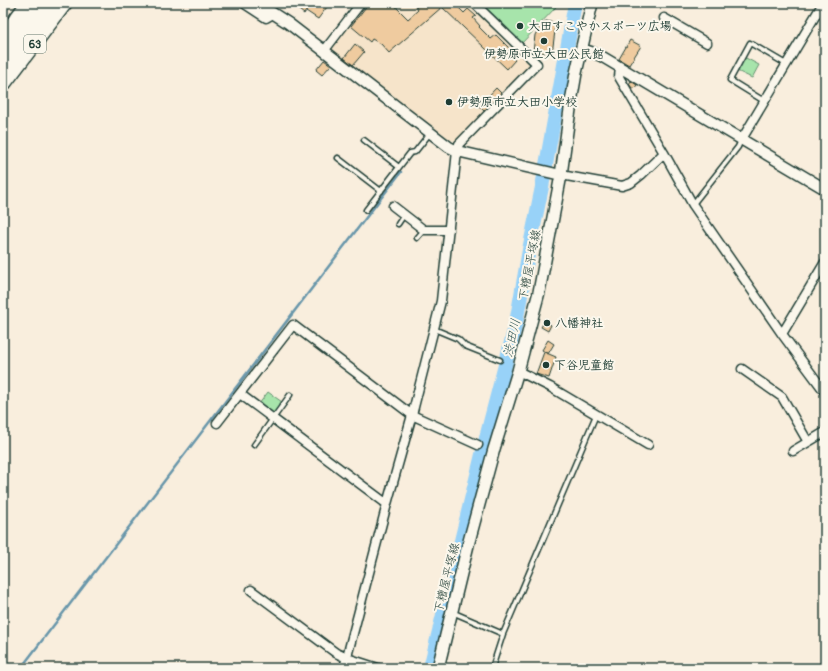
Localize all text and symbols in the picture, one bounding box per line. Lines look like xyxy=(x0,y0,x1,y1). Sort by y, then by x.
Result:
place label: 大田すこやかスポーツ広場 xyxy=(528,19,672,34)
marker: 大田すこやかスポーツ広場 xyxy=(515,21,525,31)
road number: 63 xyxy=(24,35,46,53)
marker: 伊勢原市立大田公民館 xyxy=(539,36,549,46)
place label: 伊勢原市立大田公民館 xyxy=(484,47,604,62)
place label: 伊勢原市立大田小学校 xyxy=(457,95,577,110)
marker: 伊勢原市立大田小学校 xyxy=(444,97,454,107)
street label: 下糟屋平塚線 xyxy=(516,228,544,302)
place label: 八幡神社 xyxy=(555,316,603,331)
water label: 渋田川 xyxy=(500,317,524,359)
marker: 八幡神社 xyxy=(542,318,552,328)
place label: 下谷児童館 xyxy=(554,358,614,373)
marker: 下谷児童館 xyxy=(541,360,551,370)
street label: 下糟屋平塚線 xyxy=(431,541,463,615)

